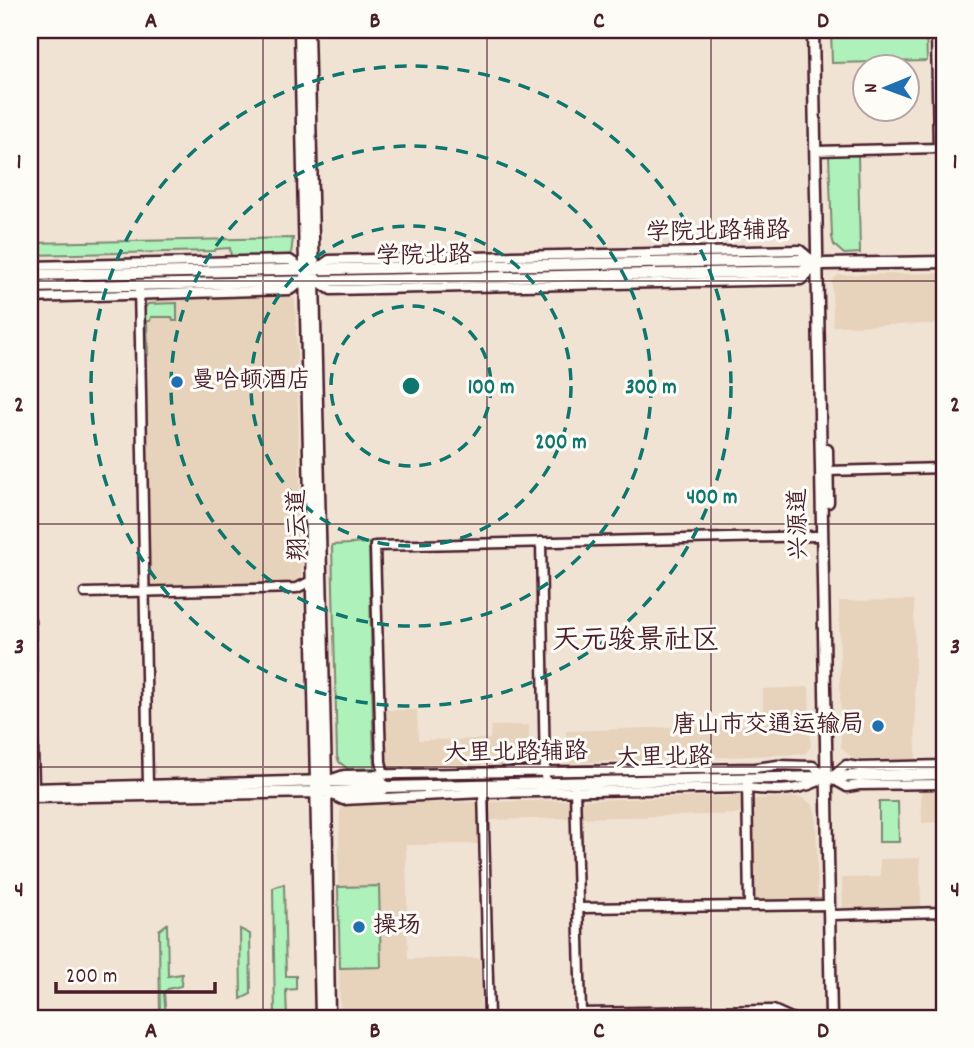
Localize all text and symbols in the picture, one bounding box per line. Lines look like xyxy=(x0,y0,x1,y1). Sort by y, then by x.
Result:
text: A xyxy=(145,6,157,39)
text: B xyxy=(370,6,381,39)
text: C xyxy=(593,6,605,39)
text: D xyxy=(817,6,829,39)
north arrow xyxy=(852,52,922,122)
text: N xyxy=(859,83,886,93)
text: 1 xyxy=(16,147,22,180)
text: 1 xyxy=(952,147,958,180)
street label: 学院北路辅路 xyxy=(646,215,790,251)
street label: 学院北路 xyxy=(376,239,472,275)
place label: 曼哈顿酒店 xyxy=(191,365,311,399)
marker: 曼哈顿酒店 xyxy=(169,374,185,390)
centre of rings xyxy=(399,374,423,398)
text: 100 m xyxy=(468,374,514,404)
text: 300 m xyxy=(625,374,677,404)
text: 2 xyxy=(14,390,24,423)
text: 2 xyxy=(950,390,960,423)
text: 200 m xyxy=(535,429,587,459)
text: 400 m xyxy=(687,484,737,514)
street label: 兴源道 xyxy=(782,488,818,560)
street label: 翔云道 xyxy=(281,489,317,561)
district label: 天元骏景社区 xyxy=(552,623,720,663)
text: 3 xyxy=(14,632,24,665)
text: 3 xyxy=(950,632,960,665)
place label: 唐山市交通运输局 xyxy=(672,709,864,743)
marker: 唐山市交通运输局 xyxy=(870,718,886,734)
street label: 大里北路辅路 xyxy=(444,736,588,772)
street label: 大里北路 xyxy=(616,741,712,777)
text: 4 xyxy=(14,875,24,908)
text: 4 xyxy=(950,875,960,908)
place label: 操场 xyxy=(373,910,421,944)
marker: 操场 xyxy=(351,919,367,935)
scale bar xyxy=(56,950,215,994)
text: 200 m xyxy=(66,963,117,993)
text: A xyxy=(145,1016,157,1048)
text: B xyxy=(370,1016,381,1048)
text: C xyxy=(593,1016,605,1048)
text: D xyxy=(817,1016,829,1048)

